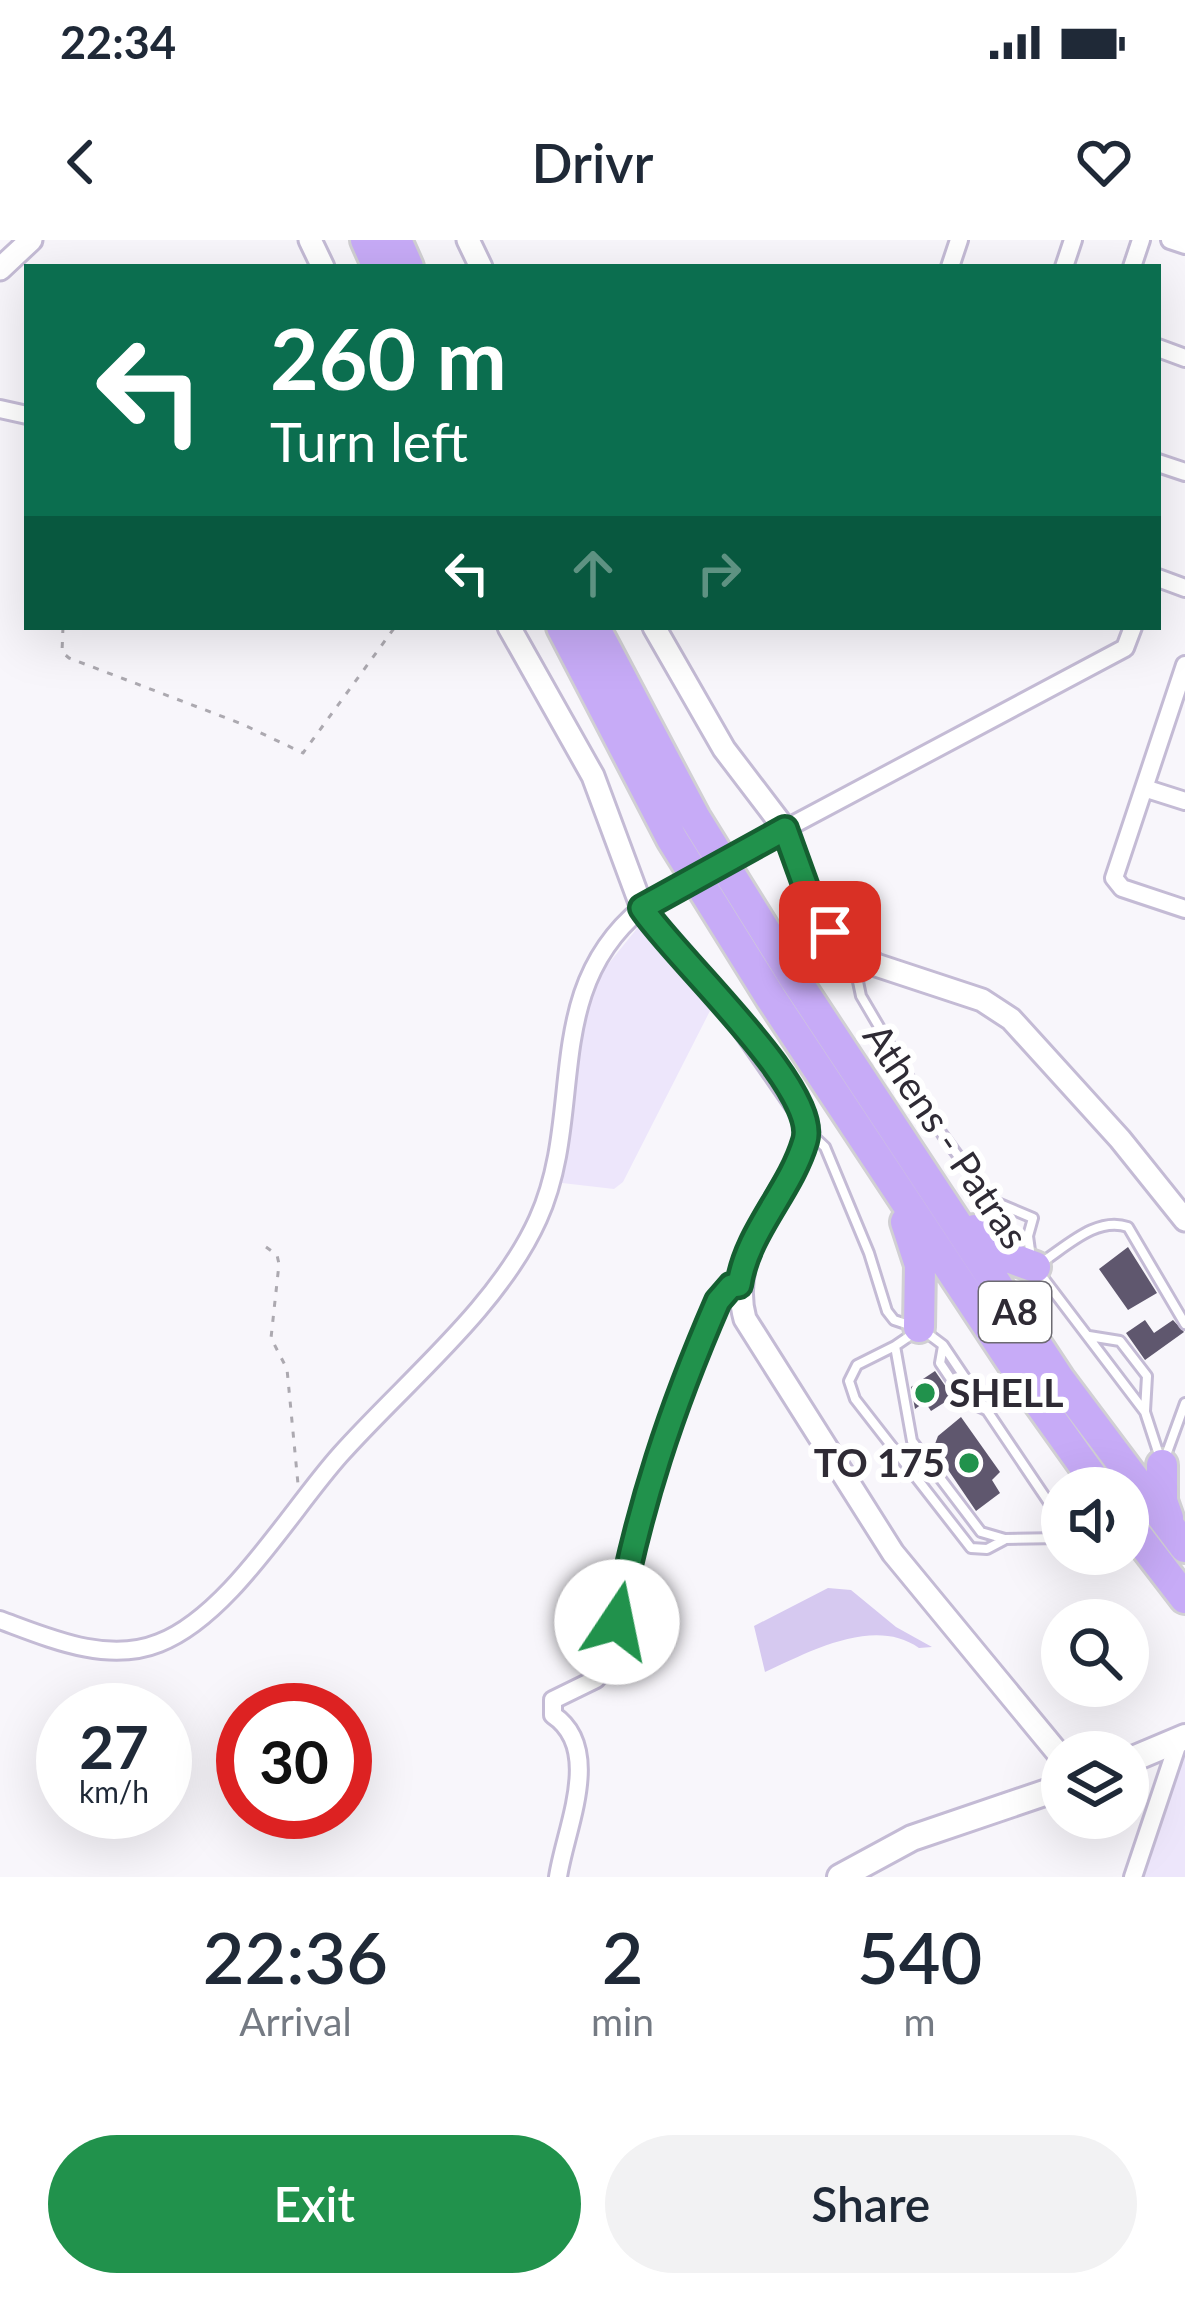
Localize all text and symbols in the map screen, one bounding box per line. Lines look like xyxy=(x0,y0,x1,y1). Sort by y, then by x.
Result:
text: 22:34 xyxy=(60,15,176,69)
icon: back xyxy=(48,129,114,195)
icon: heart xyxy=(1071,129,1137,195)
text: Drivr xyxy=(532,130,654,195)
text: 260 m xyxy=(270,307,507,408)
icon: left xyxy=(72,312,228,468)
text: Turn left xyxy=(270,409,468,474)
icon: left xyxy=(434,540,500,606)
icon: ahead xyxy=(560,540,626,606)
icon: right xyxy=(686,540,752,606)
pin xyxy=(779,881,881,983)
icon: arrive xyxy=(797,899,863,965)
street label: Athens - Patras xyxy=(855,1014,1039,1256)
road number: Α8 xyxy=(979,1282,1051,1342)
place label: SHELL xyxy=(949,1369,1063,1415)
marker: SHELL xyxy=(912,1380,938,1406)
place label: TO 175 xyxy=(814,1439,945,1485)
marker: TO 175 xyxy=(956,1450,982,1476)
map controls xyxy=(1041,1467,1149,1839)
button: sound xyxy=(1041,1467,1149,1575)
position arrow xyxy=(554,1559,680,1685)
button: search xyxy=(1041,1599,1149,1707)
speed limit sign: 30 xyxy=(216,1683,372,1839)
text: 27 xyxy=(79,1710,149,1782)
button: layers xyxy=(1041,1731,1149,1839)
text: km/h xyxy=(79,1773,149,1809)
text: 22:36 xyxy=(203,1913,388,1999)
text: 2 xyxy=(602,1913,643,1999)
text: 540 xyxy=(857,1913,982,1999)
text: Arrival xyxy=(239,1998,352,2044)
text: min xyxy=(591,1998,654,2044)
text: m xyxy=(904,1998,936,2044)
button: Exit xyxy=(48,2135,581,2273)
button: Share xyxy=(605,2135,1137,2273)

